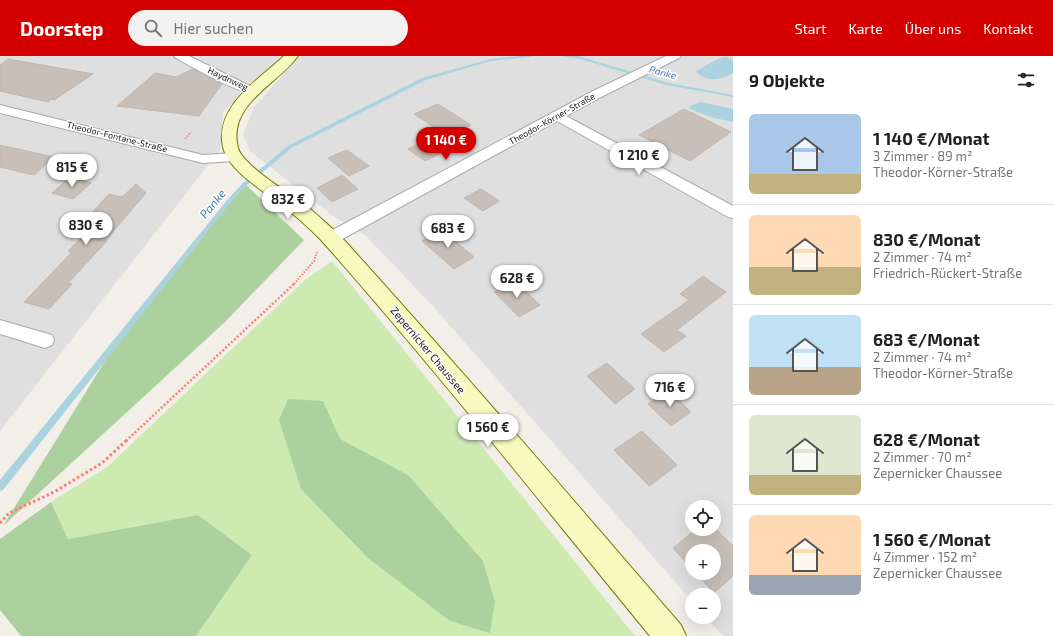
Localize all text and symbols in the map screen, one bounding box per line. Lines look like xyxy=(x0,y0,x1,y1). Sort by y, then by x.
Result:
search box xyxy=(128,10,408,46)
text: Doorstep xyxy=(20,17,104,40)
icon: search xyxy=(142,17,164,39)
text: Hier suchen xyxy=(174,19,253,37)
text: Start xyxy=(795,20,826,37)
text: Karte xyxy=(848,20,883,37)
text: Über uns xyxy=(905,20,961,37)
text: Kontakt xyxy=(983,20,1033,37)
water label: Panke xyxy=(648,63,679,82)
street label: Haydnweg xyxy=(206,64,250,93)
icon: filters xyxy=(1015,69,1037,91)
text: 9 Objekte xyxy=(749,70,825,90)
street label: Theodor-Körner-Straße xyxy=(507,90,597,147)
street label: Theodor-Fontane-Straße xyxy=(66,119,169,154)
pin: 1 140 € xyxy=(409,127,483,161)
text: 1 140 €/Monat xyxy=(873,128,989,148)
icon: home xyxy=(781,130,829,178)
text: 1 140 € xyxy=(425,132,467,148)
pin: 1 210 € xyxy=(602,142,676,176)
text: 1 210 € xyxy=(619,147,659,163)
text: 3 Zimmer · 89 m² xyxy=(873,148,972,164)
pin: 815 € xyxy=(44,154,100,188)
text: 815 € xyxy=(56,159,88,175)
text: Theodor-Körner-Straße xyxy=(873,164,1013,180)
water label: Panke xyxy=(196,186,229,221)
pin: 832 € xyxy=(260,186,316,220)
text: 832 € xyxy=(271,191,305,207)
pin: 830 € xyxy=(58,212,114,246)
pin: 683 € xyxy=(420,215,476,249)
text: 830 € xyxy=(69,217,103,233)
text: 683 € xyxy=(431,220,465,236)
text: 830 €/Monat xyxy=(873,229,980,249)
icon: home xyxy=(781,231,829,279)
text: 2 Zimmer · 74 m² xyxy=(873,249,972,265)
pin: 628 € xyxy=(489,265,545,299)
text: Friedrich-Rückert-Straße xyxy=(873,265,1022,281)
text: 628 € xyxy=(500,270,534,286)
street label: Zepernicker Chaussee xyxy=(388,304,469,396)
text: 683 €/Monat xyxy=(873,329,980,349)
icon: home xyxy=(781,331,829,379)
text: 2 Zimmer · 74 m² xyxy=(873,349,972,365)
text: Theodor-Körner-Straße xyxy=(873,365,1013,381)
pin: 716 € xyxy=(642,374,698,408)
text: 716 € xyxy=(654,379,686,395)
pin: 1 560 € xyxy=(451,414,525,448)
text: 1 560 € xyxy=(467,419,509,435)
text: 628 €/Monat xyxy=(873,429,980,449)
icon: home xyxy=(781,431,829,479)
text: 2 Zimmer · 70 m² xyxy=(873,449,972,465)
text: Zepernicker Chaussee xyxy=(873,465,1002,481)
map controls xyxy=(685,500,721,624)
button: locate xyxy=(685,500,721,536)
text: 1 560 €/Monat xyxy=(873,529,991,549)
icon: home xyxy=(781,531,829,579)
button: + xyxy=(685,544,721,580)
text: 4 Zimmer · 152 m² xyxy=(873,549,977,565)
text: Zepernicker Chaussee xyxy=(873,565,1002,581)
button: − xyxy=(685,588,721,624)

